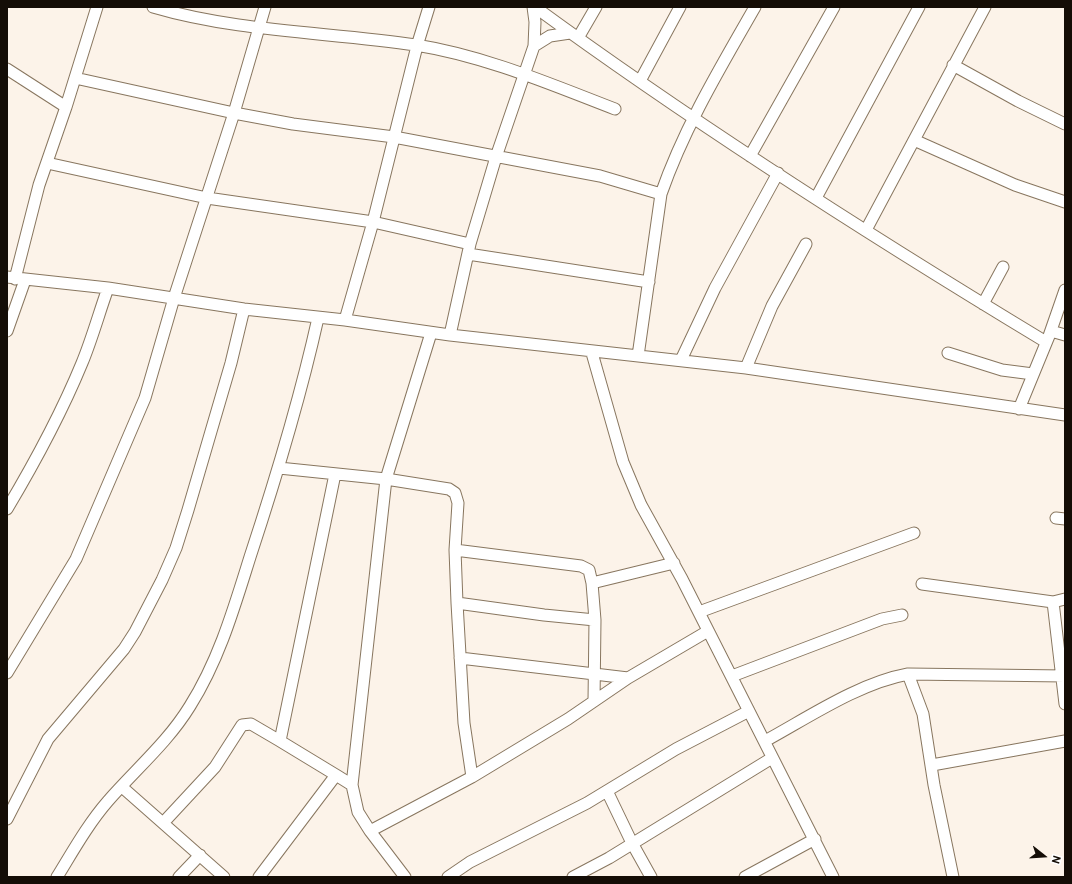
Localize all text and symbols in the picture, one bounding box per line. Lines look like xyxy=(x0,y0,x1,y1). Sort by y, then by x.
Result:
north arrow xyxy=(1024,836,1064,876)
text: N xyxy=(1048,854,1063,865)

